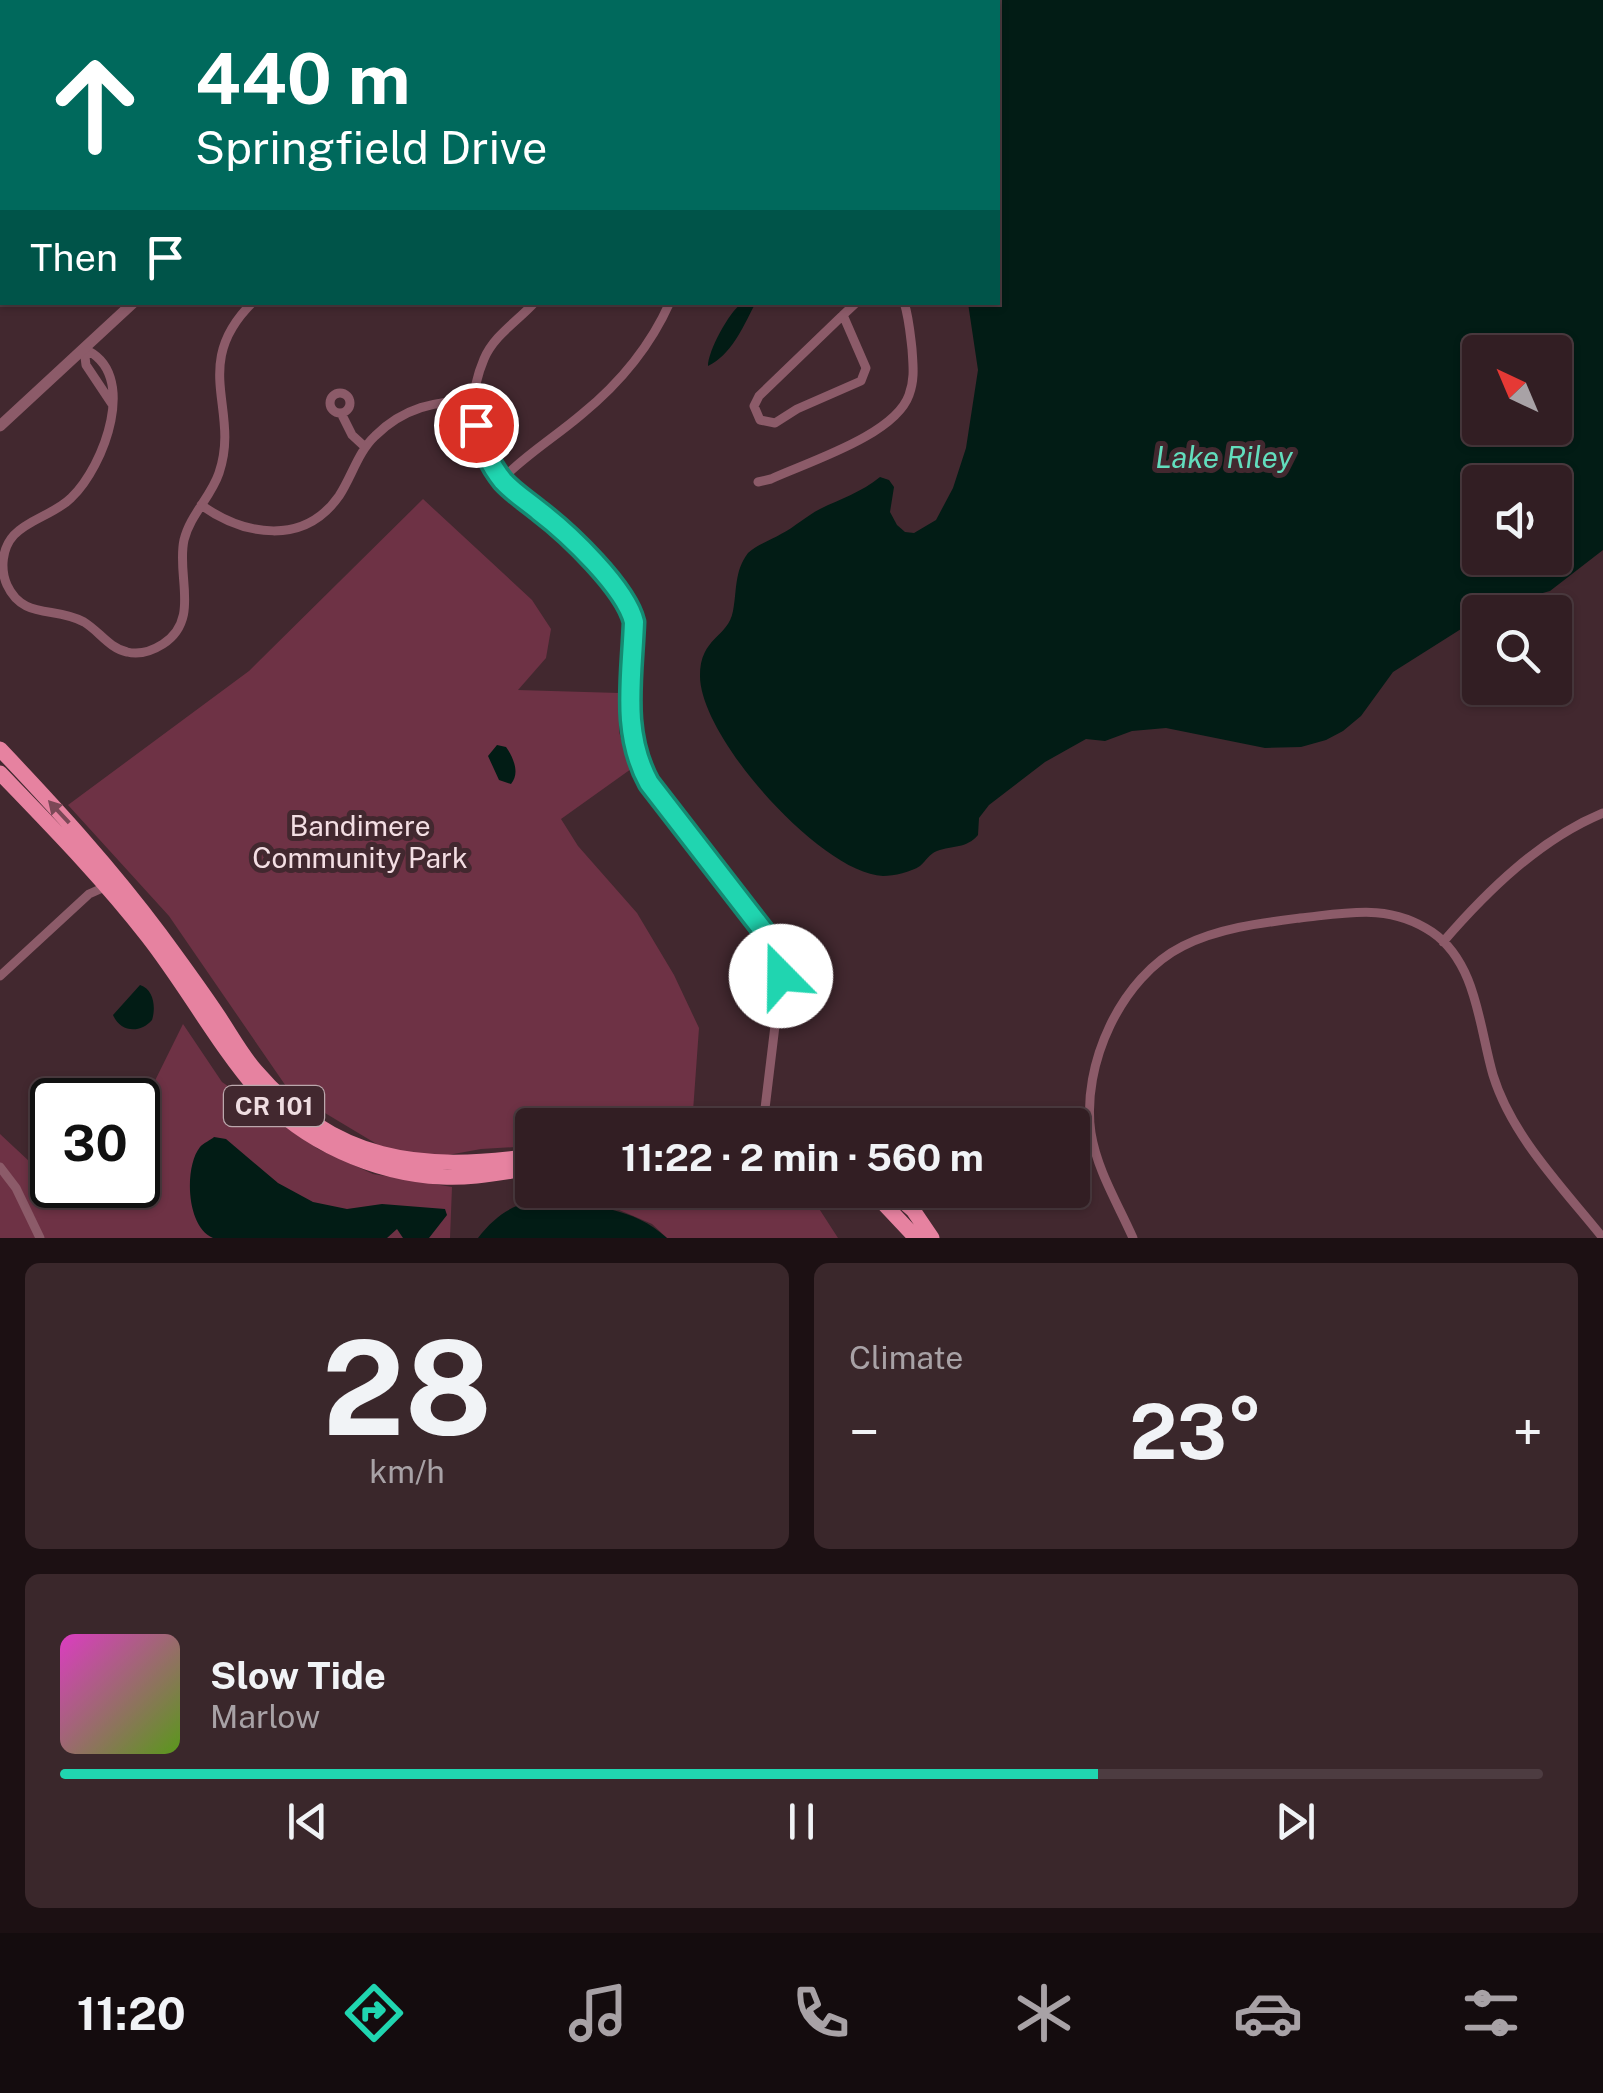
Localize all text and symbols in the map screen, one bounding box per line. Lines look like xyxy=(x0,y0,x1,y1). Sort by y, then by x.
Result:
text: 440 m xyxy=(195,37,410,120)
icon: ahead xyxy=(30,40,160,170)
text: Springfield Drive xyxy=(195,121,548,174)
icon: arrive xyxy=(138,230,193,285)
text: Then xyxy=(30,235,118,280)
north arrow xyxy=(1462,335,1572,445)
map controls xyxy=(1462,335,1572,705)
pin xyxy=(434,383,519,468)
icon: arrive xyxy=(449,398,504,453)
water label: Lake Riley xyxy=(1155,439,1294,475)
button: sound xyxy=(1462,465,1572,575)
button: search xyxy=(1462,595,1572,705)
one-way arrow xyxy=(48,800,71,824)
park label: Bandimere Community Park xyxy=(252,809,468,874)
position arrow xyxy=(729,924,833,1028)
speed limit sign: 30 xyxy=(30,1078,160,1208)
road number: CR 101 xyxy=(224,1086,324,1126)
text: 11:22 · 2 min · 560 m xyxy=(621,1135,984,1180)
text: 28 xyxy=(322,1312,492,1464)
text: Climate xyxy=(849,1339,963,1376)
text: 23° xyxy=(1129,1388,1263,1476)
text: − xyxy=(849,1400,880,1464)
text: + xyxy=(1513,1400,1543,1464)
text: km/h xyxy=(369,1453,445,1490)
text: Slow Tide xyxy=(210,1653,386,1698)
text: Marlow xyxy=(210,1698,320,1735)
icon: previous xyxy=(280,1794,335,1849)
icon: pause xyxy=(774,1794,829,1849)
icon: next xyxy=(1268,1794,1323,1849)
icon: directions xyxy=(339,1978,409,2048)
icon: music xyxy=(563,1978,633,2048)
icon: phone xyxy=(786,1978,856,2048)
icon: climate xyxy=(1009,1978,1079,2048)
icon: car xyxy=(1233,1978,1303,2048)
icon: filters xyxy=(1456,1978,1526,2048)
text: 11:20 xyxy=(77,1987,186,2040)

